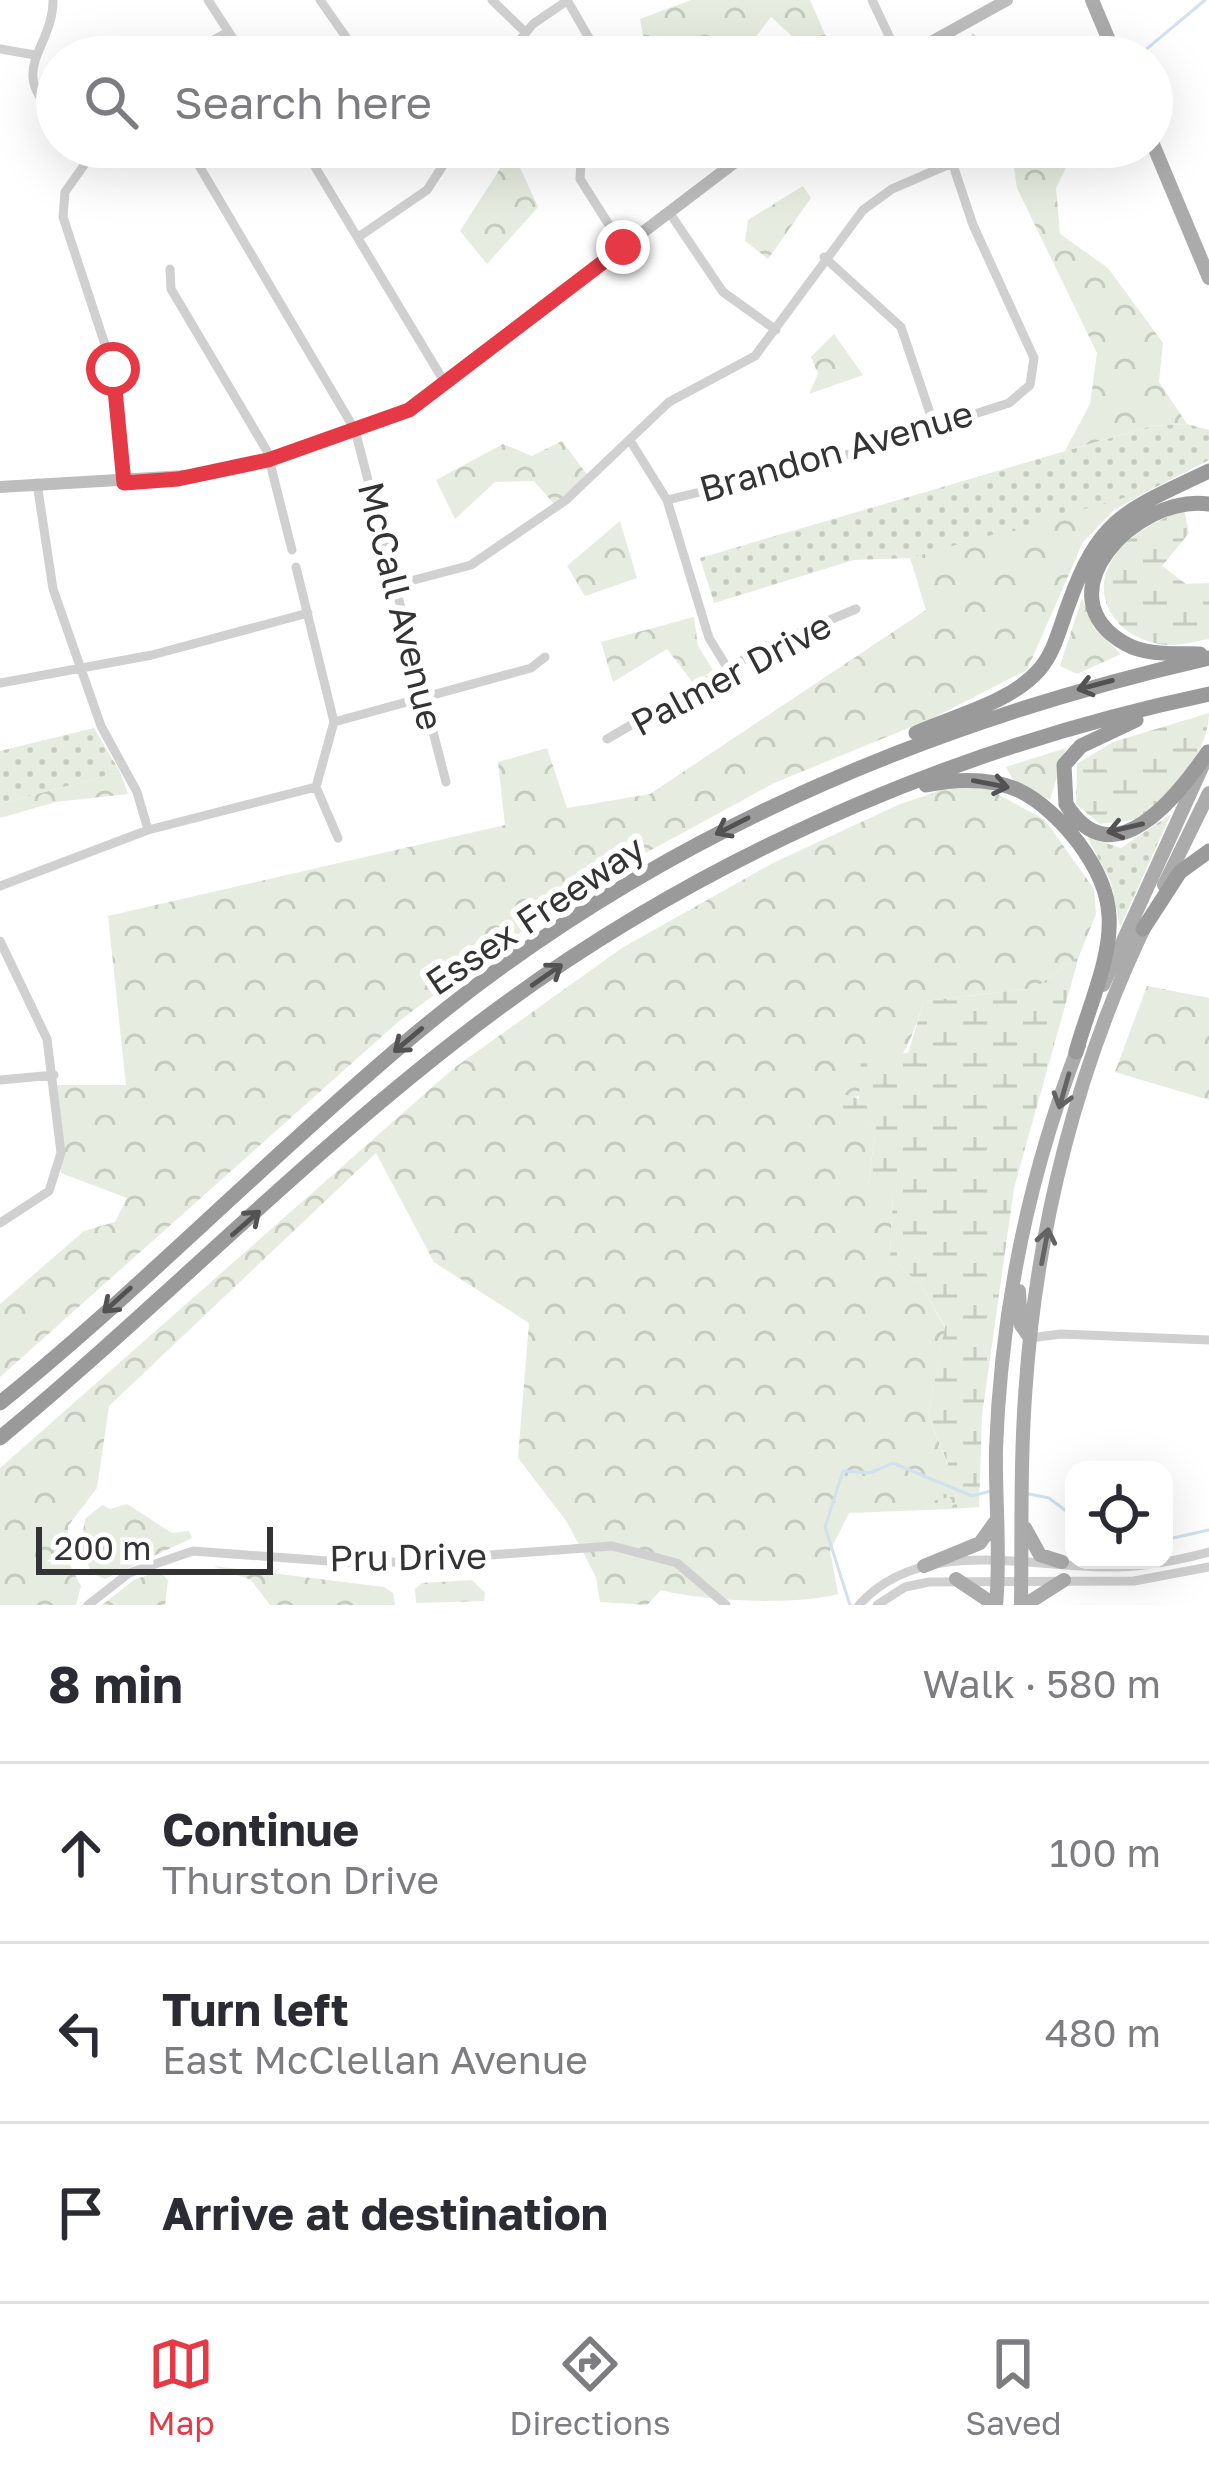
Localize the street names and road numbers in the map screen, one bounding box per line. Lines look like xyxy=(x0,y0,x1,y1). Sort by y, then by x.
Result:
street label: Brandon Avenue xyxy=(694,391,977,510)
street label: McCall Avenue xyxy=(350,477,453,735)
street label: Palmer Drive xyxy=(624,603,838,744)
street label: Essex Freeway xyxy=(417,826,652,1003)
street label: Pru Drive xyxy=(329,1534,487,1579)

